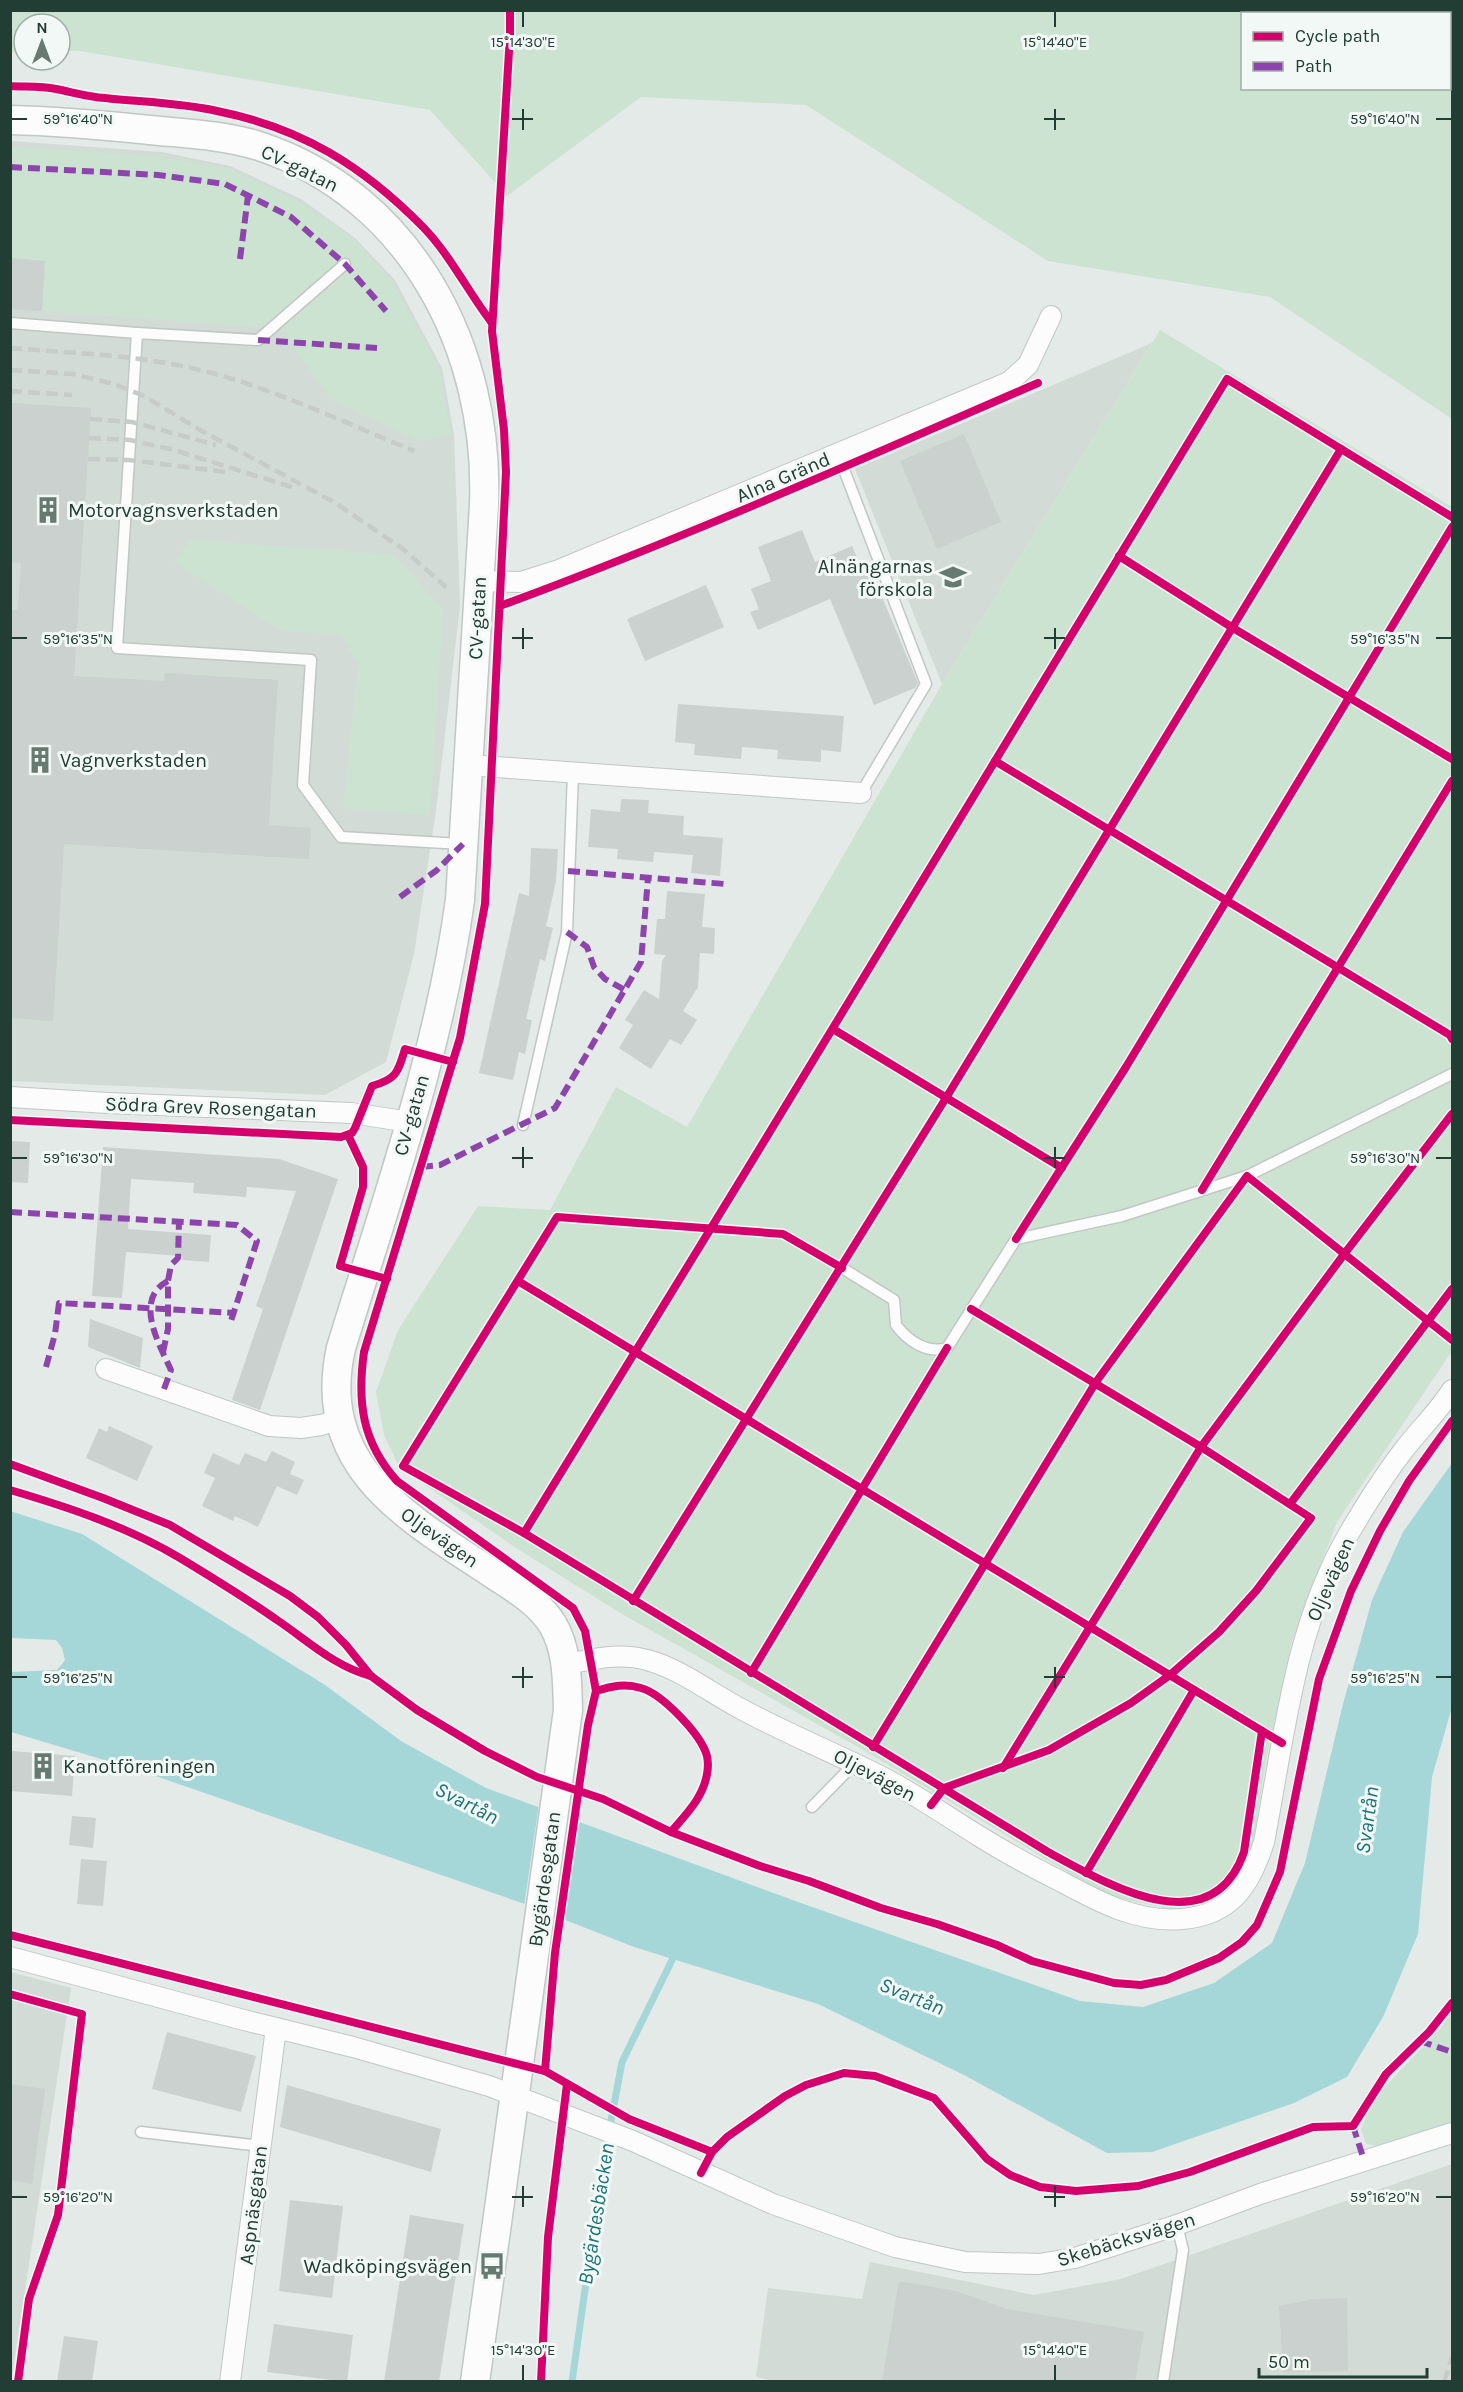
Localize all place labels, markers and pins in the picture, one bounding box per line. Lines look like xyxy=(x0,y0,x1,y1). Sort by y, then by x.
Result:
building icon: Motorvagnsverkstaden xyxy=(33,495,63,525)
place label: Motorvagnsverkstaden xyxy=(68,499,279,522)
place label: Alnängarnas förskola xyxy=(818,555,933,601)
school or university icon: Alnängarnas förskola xyxy=(938,562,968,592)
building icon: Vagnverkstaden xyxy=(25,745,55,775)
place label: Vagnverkstaden xyxy=(60,749,207,772)
building icon: Kanotföreningen xyxy=(28,1751,58,1781)
place label: Kanotföreningen xyxy=(63,1755,216,1778)
bus stop icon: Wadköpingsvägen xyxy=(477,2251,507,2281)
place label: Wadköpingsvägen xyxy=(303,2255,472,2278)

